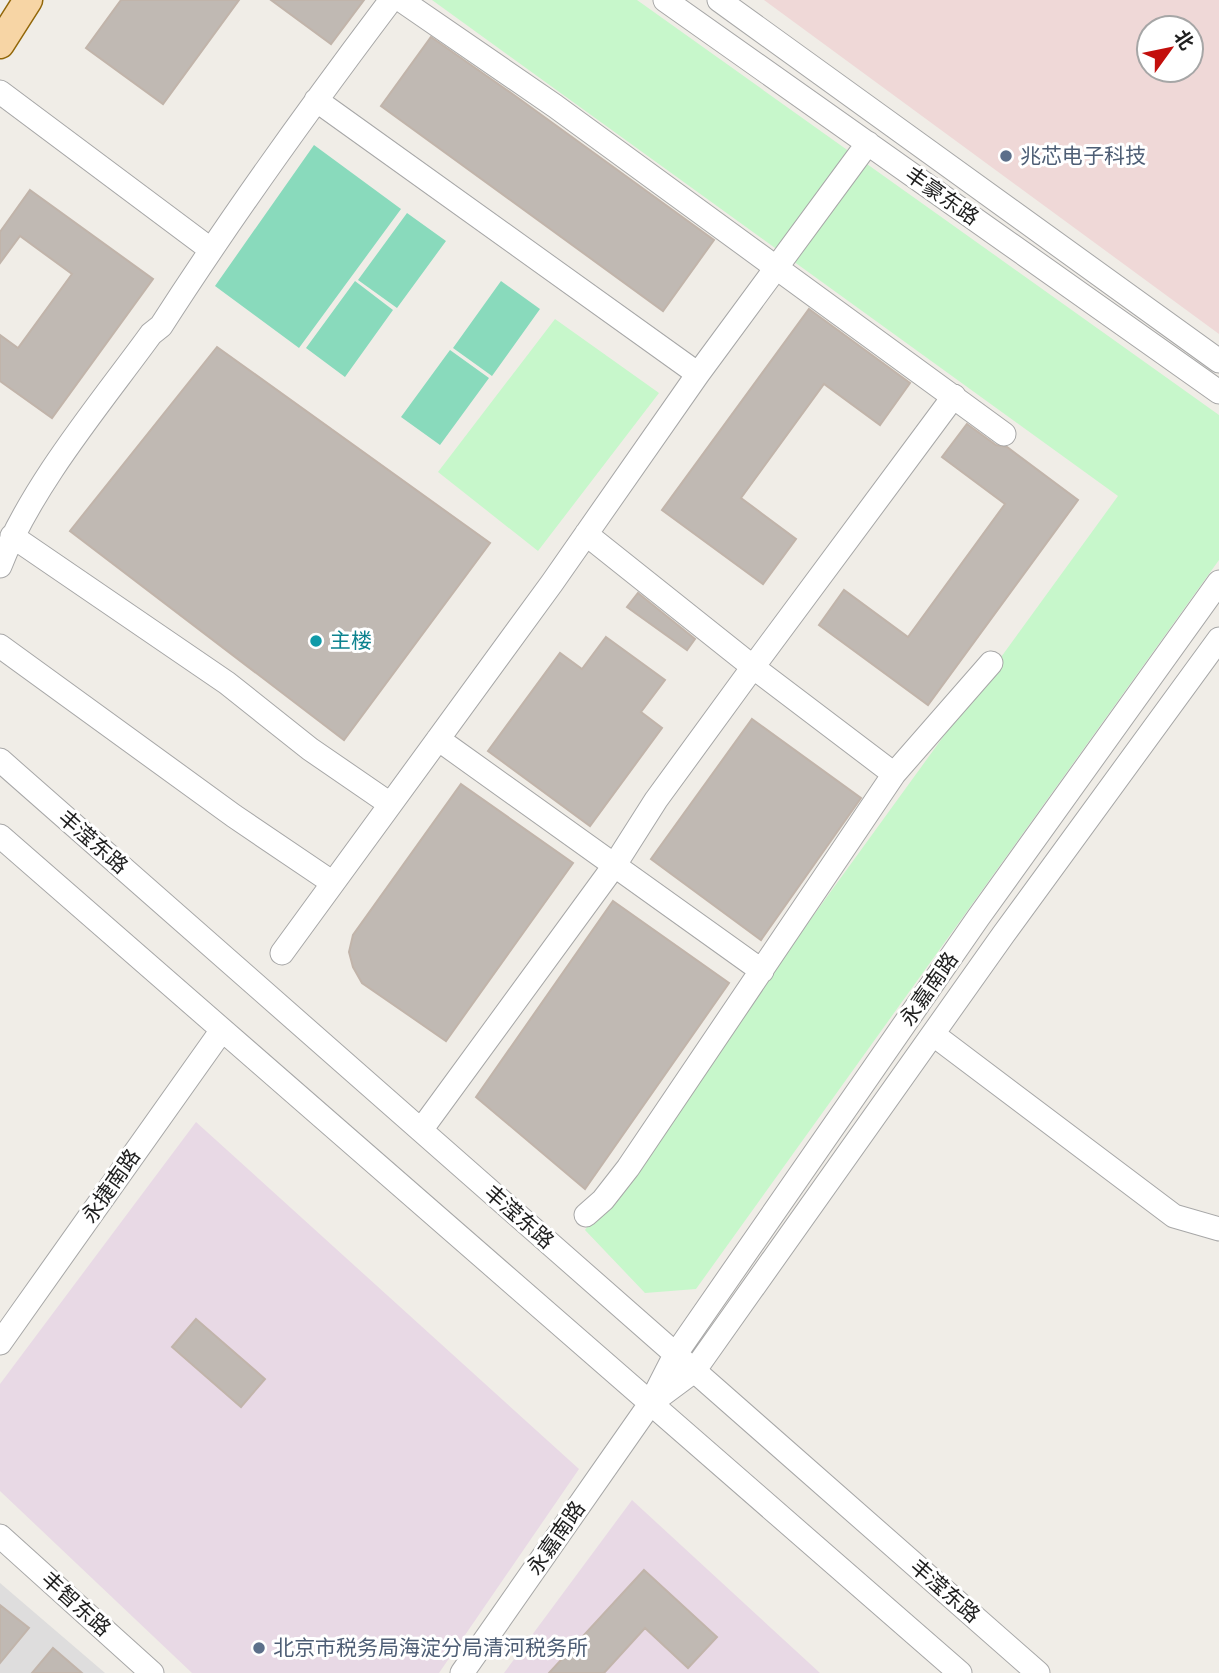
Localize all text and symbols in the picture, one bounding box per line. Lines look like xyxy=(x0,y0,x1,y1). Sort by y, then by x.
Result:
north arrow xyxy=(1135,14,1205,84)
text: 北 xyxy=(1169,25,1199,54)
place label: 兆芯电子科技 xyxy=(1020,142,1146,169)
marker: 兆芯电子科技 xyxy=(998,148,1014,164)
street label: 丰豪东路 xyxy=(900,160,984,231)
place label: 主楼 xyxy=(330,627,372,654)
marker: 主楼 xyxy=(308,633,324,649)
street label: 丰滢东路 xyxy=(53,804,134,879)
street label: 永嘉南路 xyxy=(893,947,964,1031)
street label: 永捷南路 xyxy=(75,1144,146,1228)
street label: 丰滢东路 xyxy=(479,1179,560,1254)
street label: 永嘉南路 xyxy=(520,1496,591,1580)
street label: 丰滢东路 xyxy=(905,1553,986,1628)
street label: 丰智东路 xyxy=(36,1565,117,1642)
place label: 北京市税务局海淀分局清河税务所 xyxy=(273,1634,588,1661)
marker: 北京市税务局海淀分局清河税务所 xyxy=(251,1640,267,1656)

